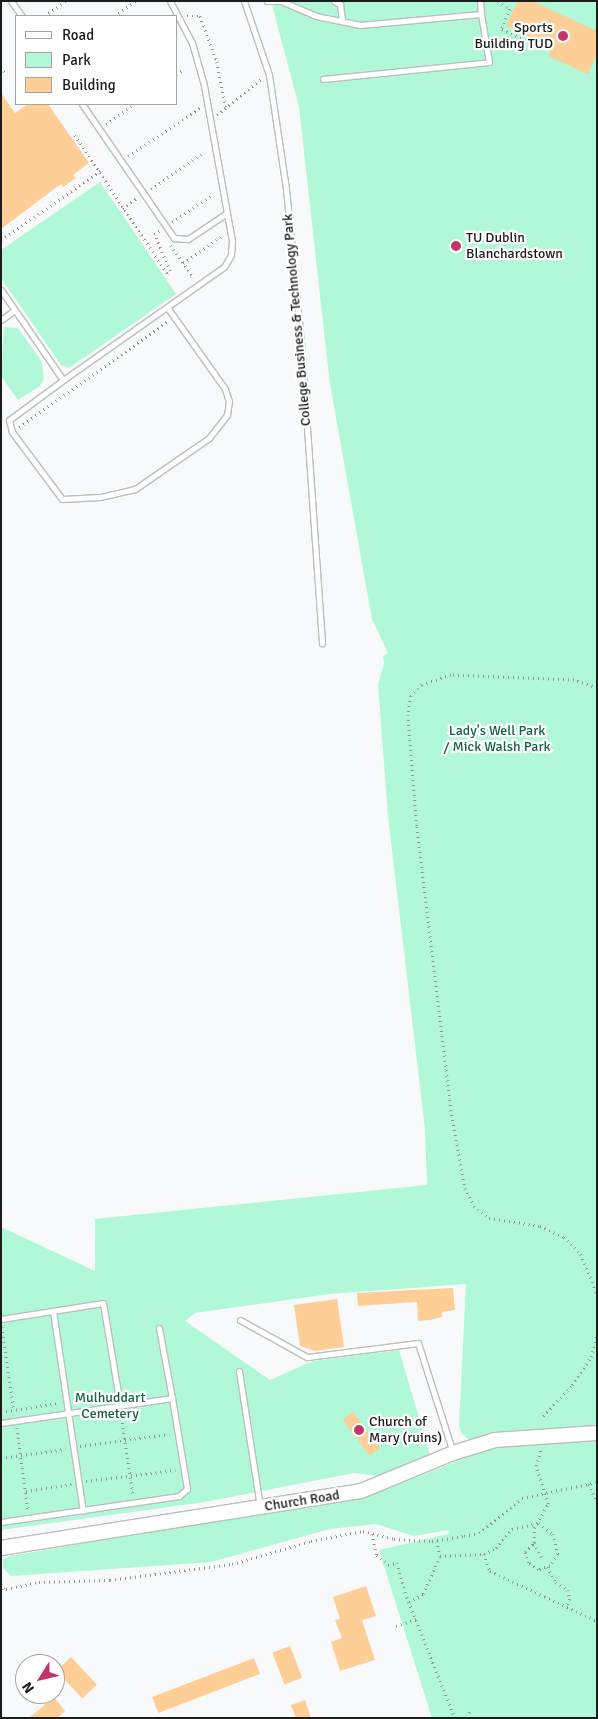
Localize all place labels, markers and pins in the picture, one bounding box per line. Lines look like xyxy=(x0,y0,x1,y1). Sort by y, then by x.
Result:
place label: Sports Building TUD xyxy=(475,20,553,52)
marker: Sports Building TUD xyxy=(557,30,569,42)
place label: TU Dublin Blanchardstown xyxy=(466,230,563,262)
marker: TU Dublin Blanchardstown xyxy=(450,240,462,252)
place label: Church of Mary (ruins) xyxy=(369,1414,442,1446)
marker: Church of Mary (ruins) xyxy=(353,1424,365,1436)

